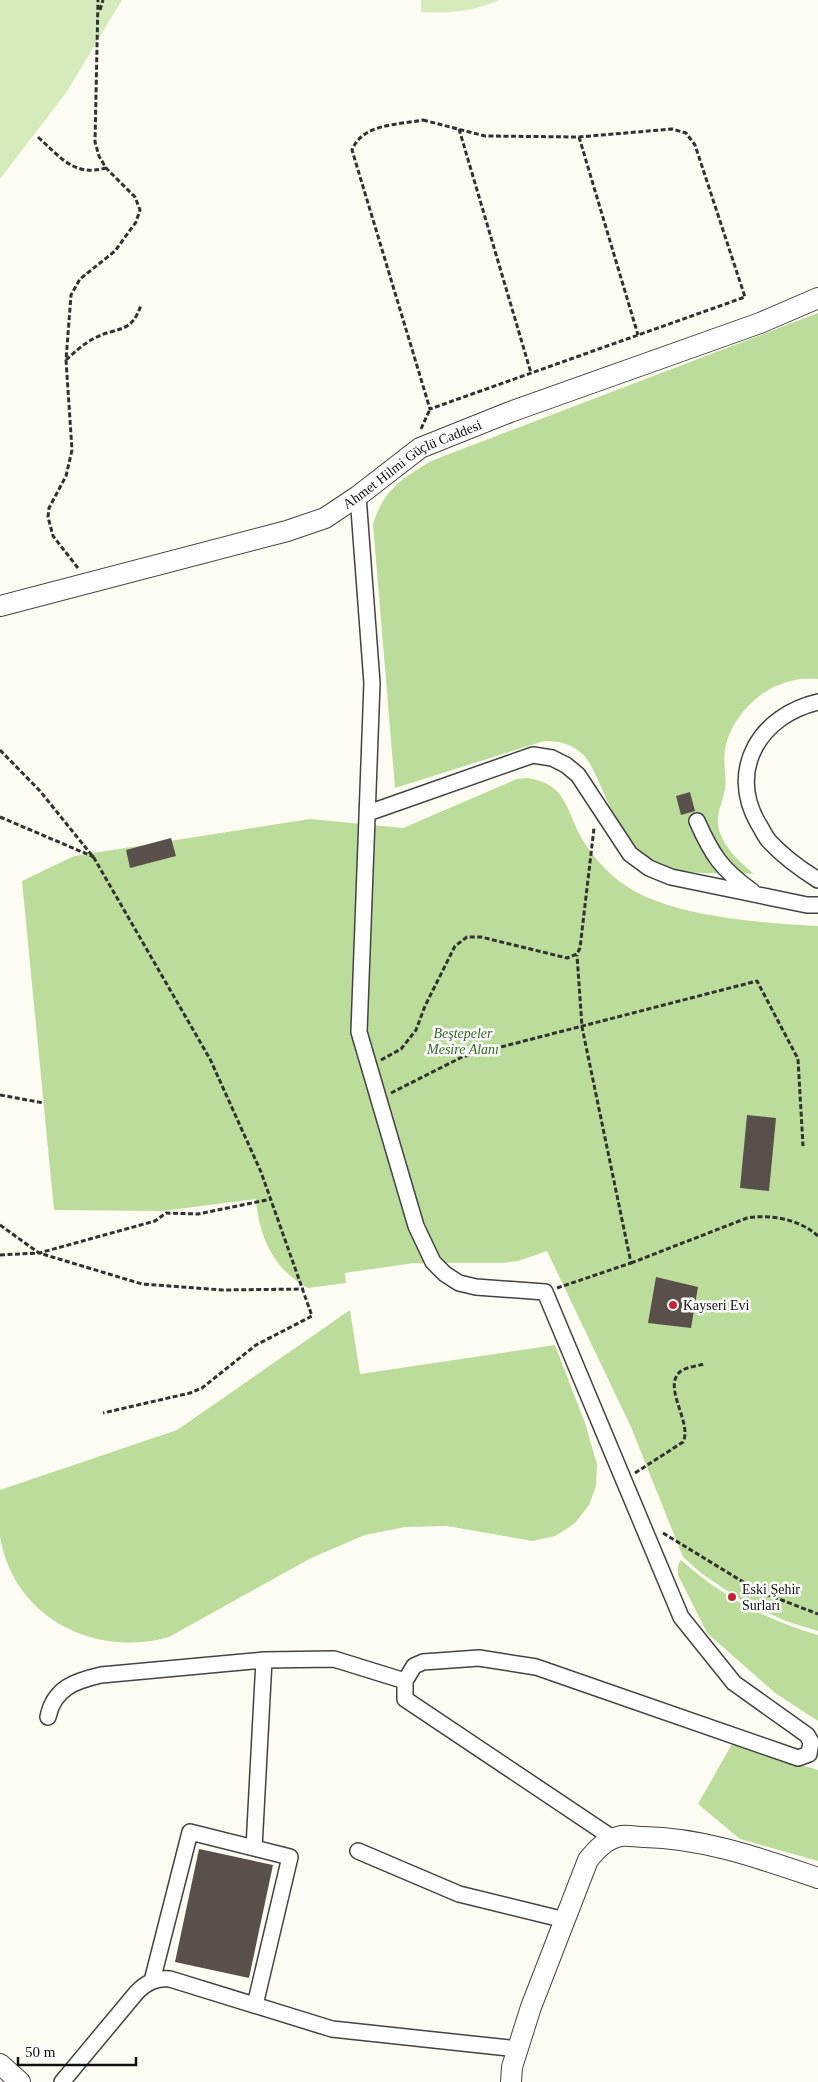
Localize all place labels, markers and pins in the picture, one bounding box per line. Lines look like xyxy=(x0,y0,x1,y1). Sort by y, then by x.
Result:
place label: Kayseri Evi xyxy=(683,1298,750,1313)
marker: Kayseri Evi xyxy=(667,1299,679,1311)
place label: Eski Şehir Surları xyxy=(742,1582,800,1613)
marker: Eski Şehir Surları xyxy=(726,1591,738,1603)

